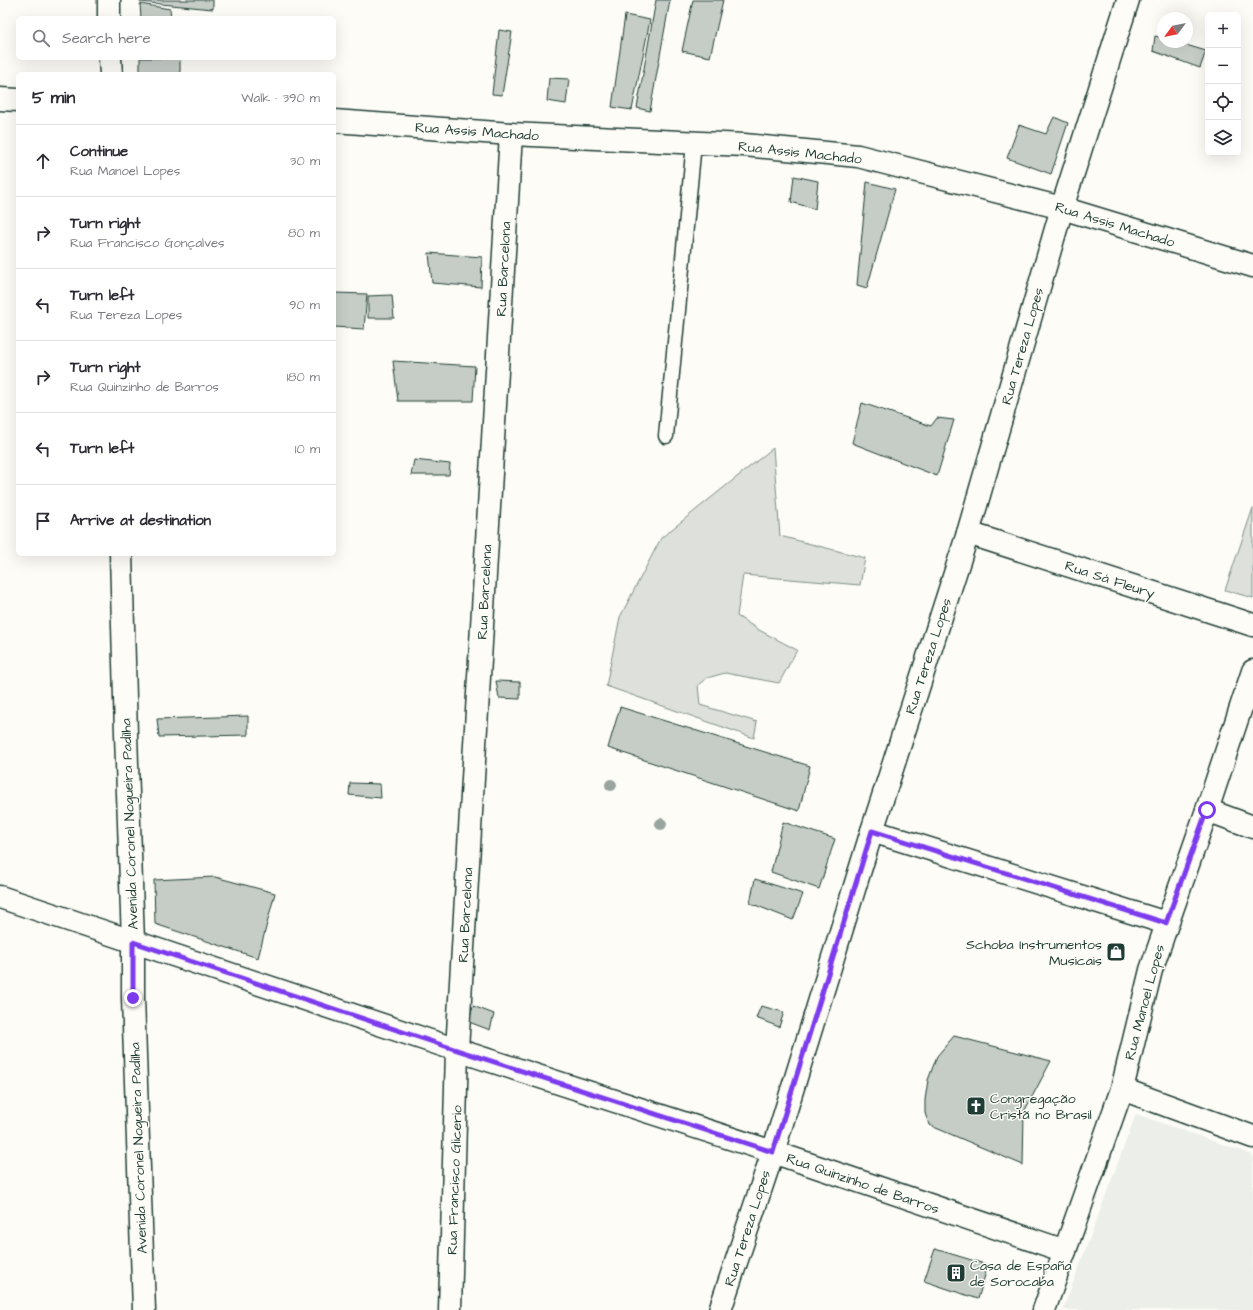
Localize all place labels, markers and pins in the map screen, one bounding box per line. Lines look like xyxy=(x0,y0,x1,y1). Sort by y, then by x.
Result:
place label: Schoba Instrumentos Musicais xyxy=(966,935,1102,971)
shop icon: Schoba Instrumentos Musicais xyxy=(1105,941,1127,963)
place label: Congregação Cristã no Brasil xyxy=(990,1089,1092,1125)
church icon: Congregação Cristã no Brasil xyxy=(965,1095,987,1117)
place label: Casa de España de Sorocaba xyxy=(970,1256,1072,1292)
building icon: Casa de España de Sorocaba xyxy=(945,1262,967,1284)

